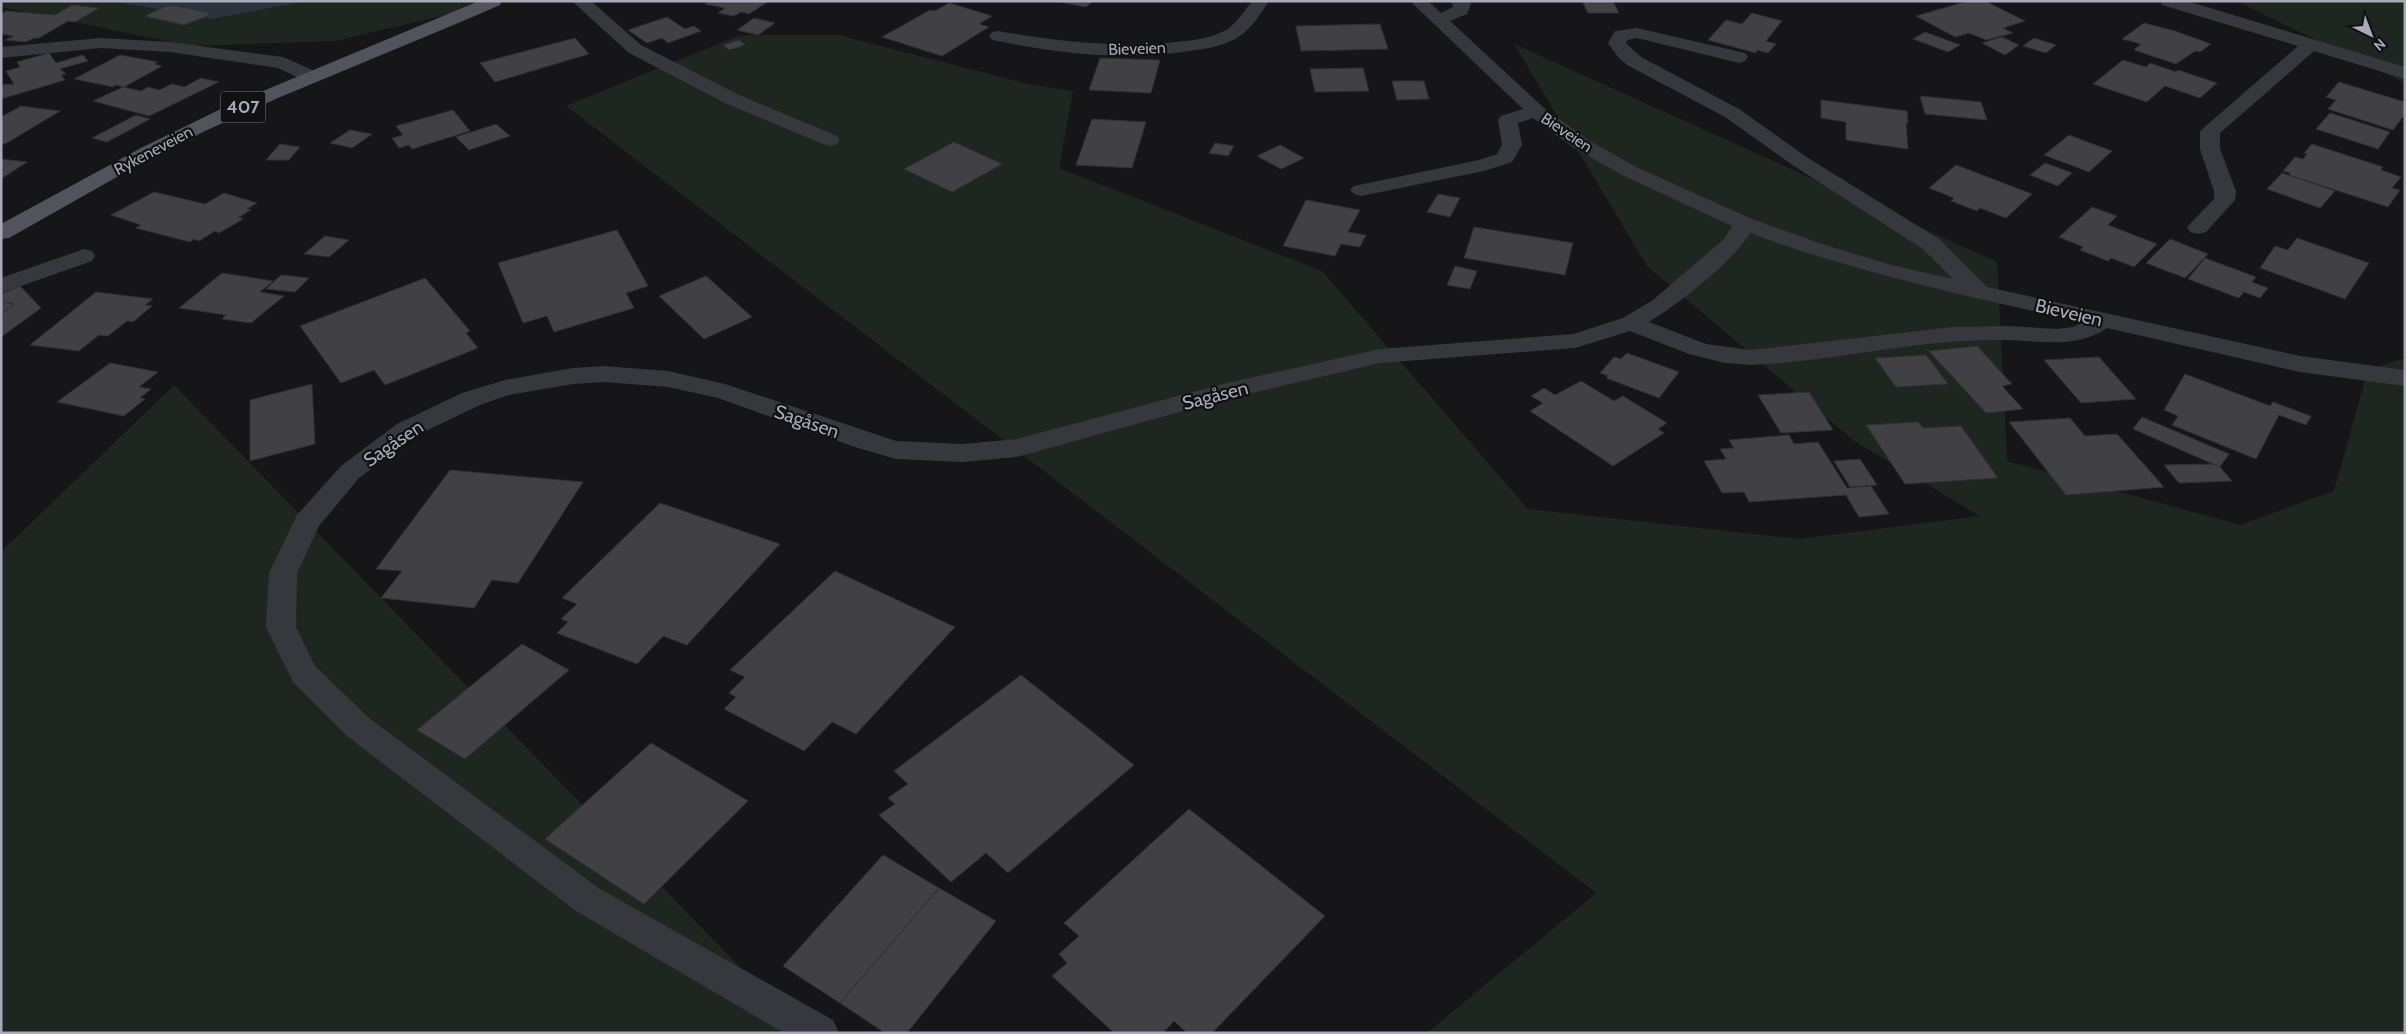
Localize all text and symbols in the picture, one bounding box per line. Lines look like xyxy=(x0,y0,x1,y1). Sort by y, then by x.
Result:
north arrow xyxy=(2346,10,2396,60)
text: N xyxy=(2370,35,2389,55)
street label: Bieveien xyxy=(1108,38,1166,59)
road number: 407 xyxy=(220,91,266,122)
street label: Bieveien xyxy=(1538,108,1596,156)
street label: Rykeneveien xyxy=(111,122,196,179)
street label: Bieveien xyxy=(2033,294,2105,331)
street label: Sagåsen xyxy=(1180,376,1250,415)
street label: Sagåsen xyxy=(771,400,842,443)
street label: Sagåsen xyxy=(359,415,427,472)

